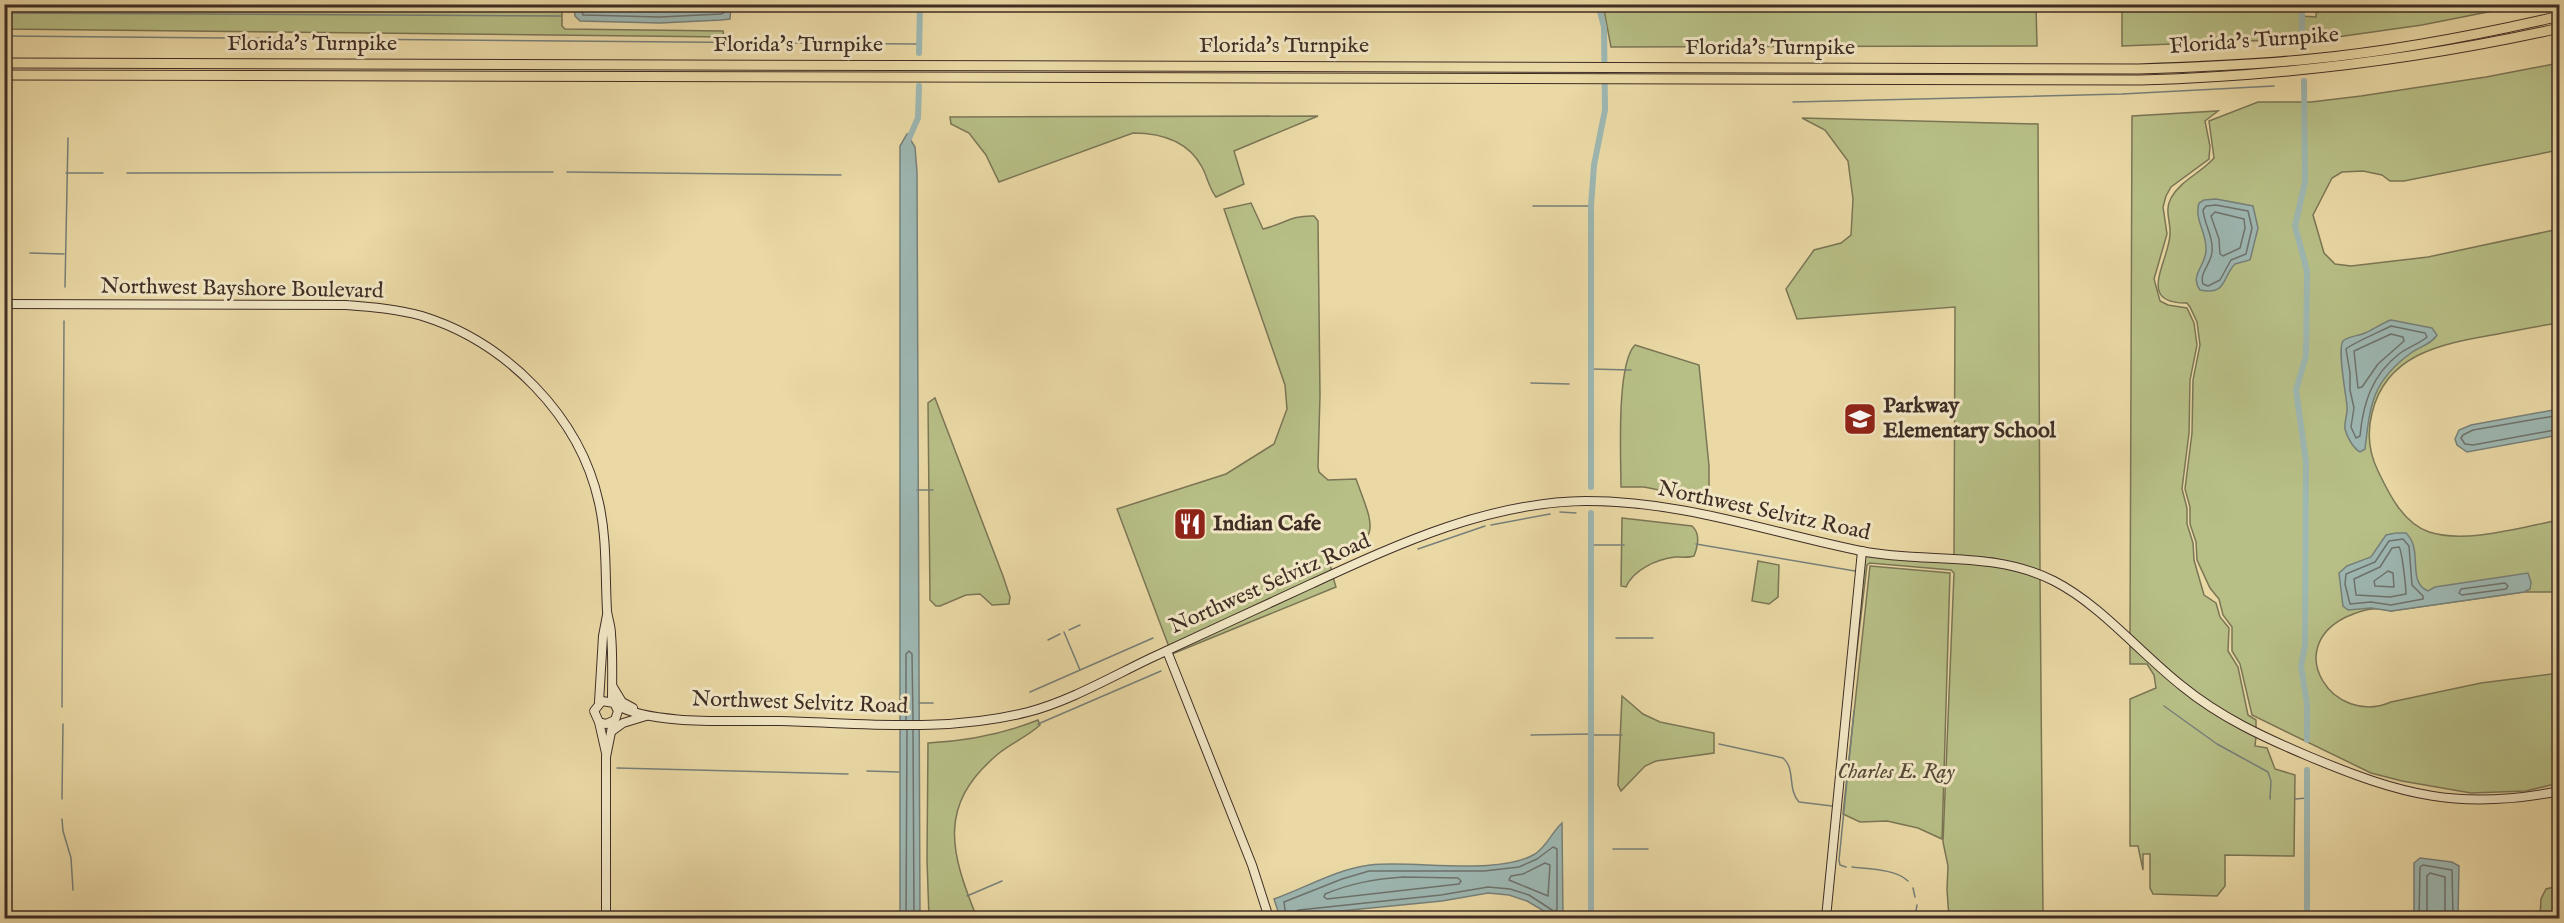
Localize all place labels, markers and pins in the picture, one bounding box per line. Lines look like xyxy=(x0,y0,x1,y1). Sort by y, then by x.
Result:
place label: Parkway Elementary School xyxy=(1883,392,2057,445)
school or university icon: Parkway Elementary School xyxy=(1842,401,1878,437)
restaurant icon: Indian Cafe xyxy=(1172,506,1208,542)
place label: Indian Cafe xyxy=(1213,510,1321,538)

